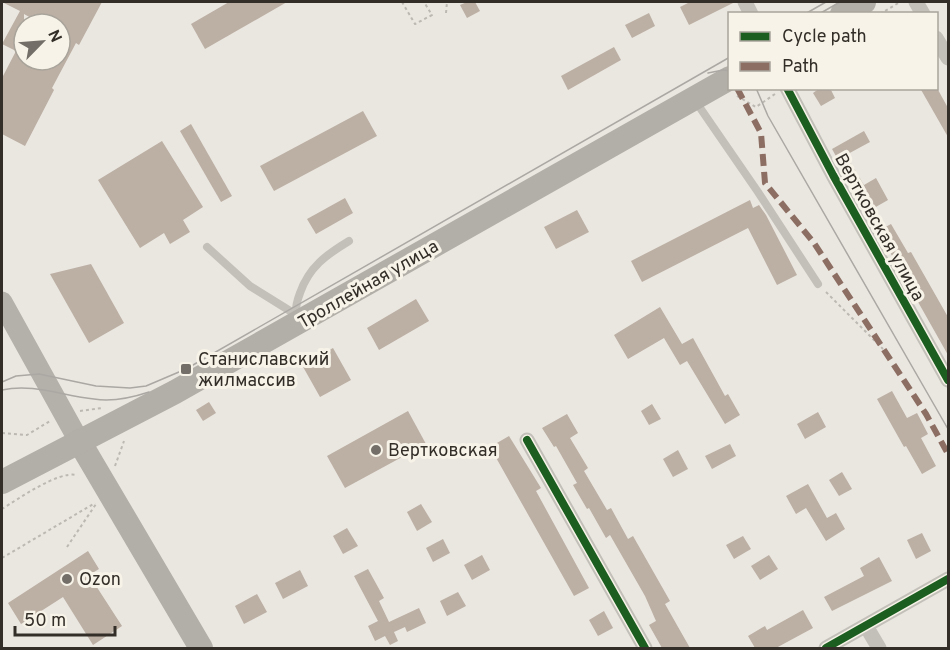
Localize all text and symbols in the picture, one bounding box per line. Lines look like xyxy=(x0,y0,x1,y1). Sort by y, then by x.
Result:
north arrow xyxy=(12,12,72,72)
legend xyxy=(728,12,938,90)
text: Cycle path xyxy=(782,26,867,49)
text: N xyxy=(42,27,65,46)
text: Path xyxy=(782,56,819,79)
street label: Вертковская улица xyxy=(828,150,929,306)
street label: Троллейная улица xyxy=(294,236,443,335)
place label: Станиславский жилмассив xyxy=(198,349,329,393)
marker: Станиславский жилмассив xyxy=(179,362,193,376)
place label: Вертковская xyxy=(388,440,498,463)
marker: Вертковская xyxy=(369,443,383,457)
place label: Ozon xyxy=(79,569,121,592)
marker: Ozon xyxy=(60,572,74,586)
scale bar xyxy=(15,599,116,637)
text: 50 m xyxy=(24,610,66,633)

